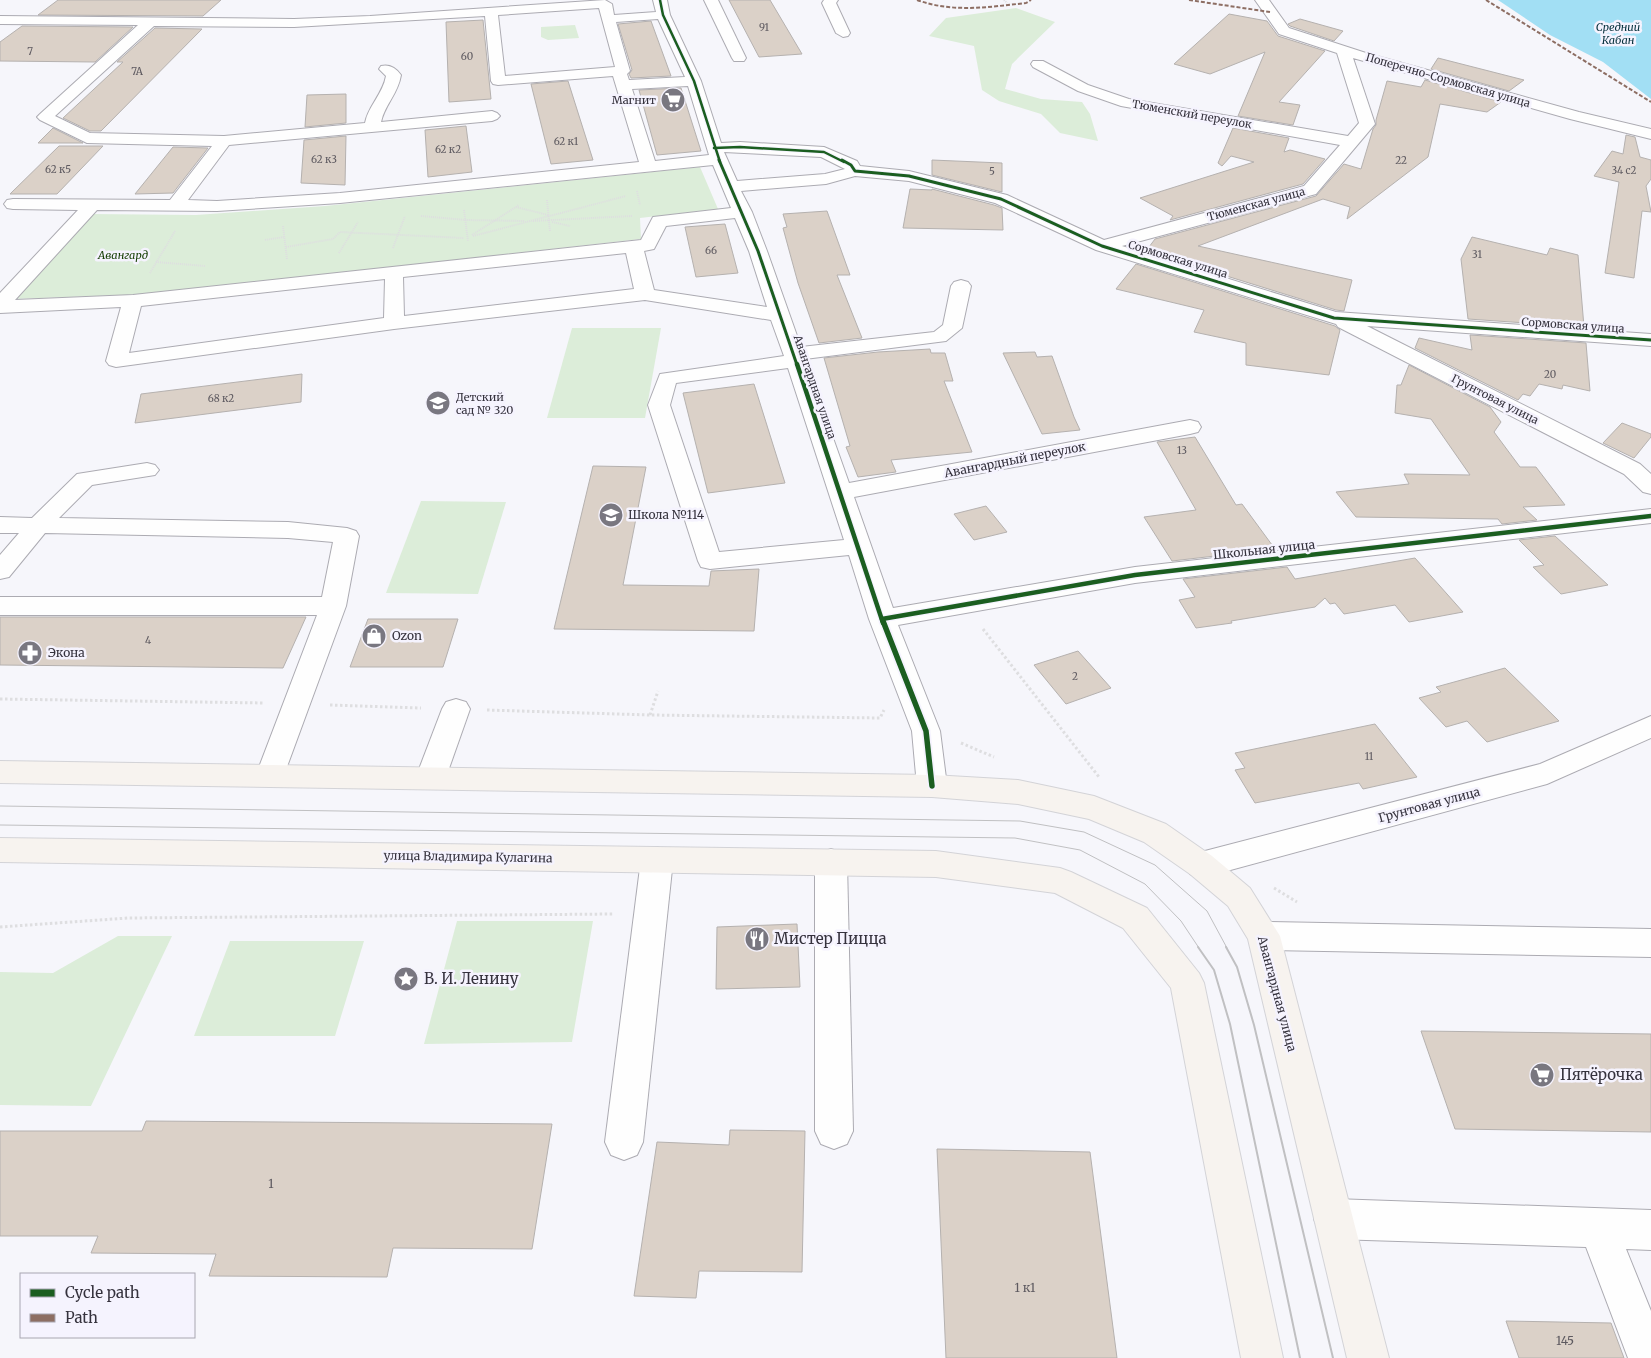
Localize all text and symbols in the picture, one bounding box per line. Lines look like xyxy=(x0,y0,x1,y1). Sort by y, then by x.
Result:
water label: Средний Кабан xyxy=(1596,20,1640,47)
house number: 91 xyxy=(759,21,770,34)
house number: 7 xyxy=(27,45,33,58)
house number: 60 xyxy=(461,50,473,63)
street label: Поперечно-Сормовская улица xyxy=(1364,50,1532,110)
house number: 7А xyxy=(131,65,144,78)
supermarket icon: Магнит xyxy=(660,87,686,113)
place label: Магнит xyxy=(612,93,656,107)
street label: Тюменский переулок xyxy=(1131,97,1253,131)
house number: 62 к1 xyxy=(554,135,579,148)
house number: 62 к2 xyxy=(435,143,461,156)
house number: 62 к3 xyxy=(311,153,337,166)
house number: 22 xyxy=(1395,154,1407,167)
house number: 62 к5 xyxy=(45,163,71,176)
house number: 34 с2 xyxy=(1611,164,1637,177)
house number: 5 xyxy=(989,165,995,178)
street label: Тюменская улица xyxy=(1206,184,1307,224)
street label: Сормовская улица xyxy=(1127,237,1229,281)
house number: 66 xyxy=(705,244,717,257)
park label: Авангард xyxy=(97,248,148,262)
house number: 31 xyxy=(1472,248,1482,261)
street label: Сормовская улица xyxy=(1521,314,1625,336)
street label: Авангардная улица xyxy=(790,332,839,441)
house number: 20 xyxy=(1544,368,1556,381)
street label: Грунтовая улица xyxy=(1449,371,1541,427)
school or university icon: Детский сад № 320 xyxy=(425,390,451,416)
place label: Детский сад № 320 xyxy=(456,390,513,417)
house number: 68 к2 xyxy=(208,392,234,405)
street label: Авангардный переулок xyxy=(942,438,1087,481)
house number: 13 xyxy=(1177,444,1187,457)
school or university icon: Школа №114 xyxy=(598,502,624,528)
place label: Школа №114 xyxy=(628,507,705,522)
street label: Школьная улица xyxy=(1212,537,1316,562)
shop icon: Ozon xyxy=(361,623,387,649)
place label: Ozon xyxy=(392,628,422,643)
house number: 4 xyxy=(145,634,151,647)
pharmacy icon: Экона xyxy=(17,640,43,666)
place label: Экона xyxy=(48,645,85,660)
house number: 2 xyxy=(1072,670,1078,683)
house number: 11 xyxy=(1365,750,1374,763)
street label: Грунтовая улица xyxy=(1376,784,1482,825)
street label: улица Владимира Кулагина xyxy=(383,848,553,865)
restaurant icon: Мистер Пицца xyxy=(744,926,770,952)
place label: Мистер Пицца xyxy=(774,929,887,948)
street label: Авангардная улица xyxy=(1255,934,1300,1054)
place icon: В. И. Ленину xyxy=(393,966,419,992)
place label: В. И. Ленину xyxy=(424,969,519,988)
supermarket icon: Пятёрочка xyxy=(1529,1062,1555,1088)
place label: Пятёрочка xyxy=(1560,1065,1643,1084)
house number: 1 xyxy=(268,1176,274,1191)
legend xyxy=(20,1273,195,1338)
house number: 1 к1 xyxy=(1014,1280,1036,1295)
text: Cycle path xyxy=(65,1283,140,1302)
text: Path xyxy=(65,1308,98,1327)
house number: 145 xyxy=(1556,1333,1574,1348)

